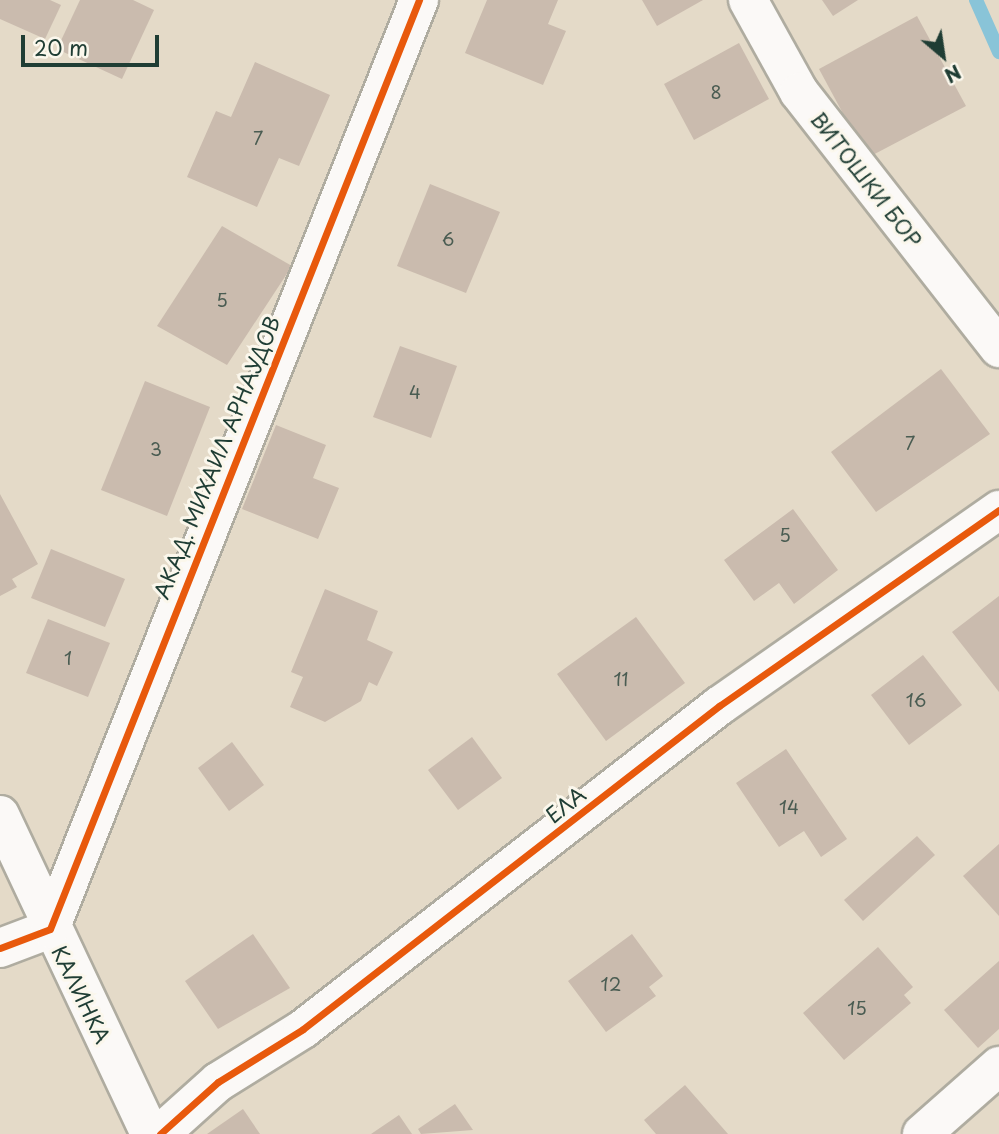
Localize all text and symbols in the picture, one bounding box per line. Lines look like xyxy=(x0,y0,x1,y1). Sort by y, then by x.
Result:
scale bar xyxy=(24,21,163,65)
north arrow xyxy=(908,21,978,91)
text: 20 m xyxy=(34,31,88,63)
text: N xyxy=(940,58,967,90)
house number: 8 xyxy=(710,81,722,103)
street label: ВИТОШКИ БОР xyxy=(806,106,928,252)
house number: 7 xyxy=(253,127,263,149)
house number: 6 xyxy=(442,228,454,250)
house number: 5 xyxy=(216,289,228,311)
street label: АКАД. МИХАИЛ АРНАУДОВ xyxy=(147,311,285,603)
house number: 4 xyxy=(409,381,421,403)
house number: 7 xyxy=(905,432,915,454)
house number: 3 xyxy=(150,438,162,460)
house number: 5 xyxy=(779,524,791,546)
house number: 1 xyxy=(64,647,72,669)
house number: 11 xyxy=(613,668,629,690)
house number: 16 xyxy=(906,689,926,711)
street label: ЕЛА xyxy=(540,781,590,827)
house number: 14 xyxy=(779,796,799,818)
street label: КАЛИНКА xyxy=(47,941,117,1047)
house number: 12 xyxy=(601,973,621,995)
house number: 15 xyxy=(847,997,867,1019)

